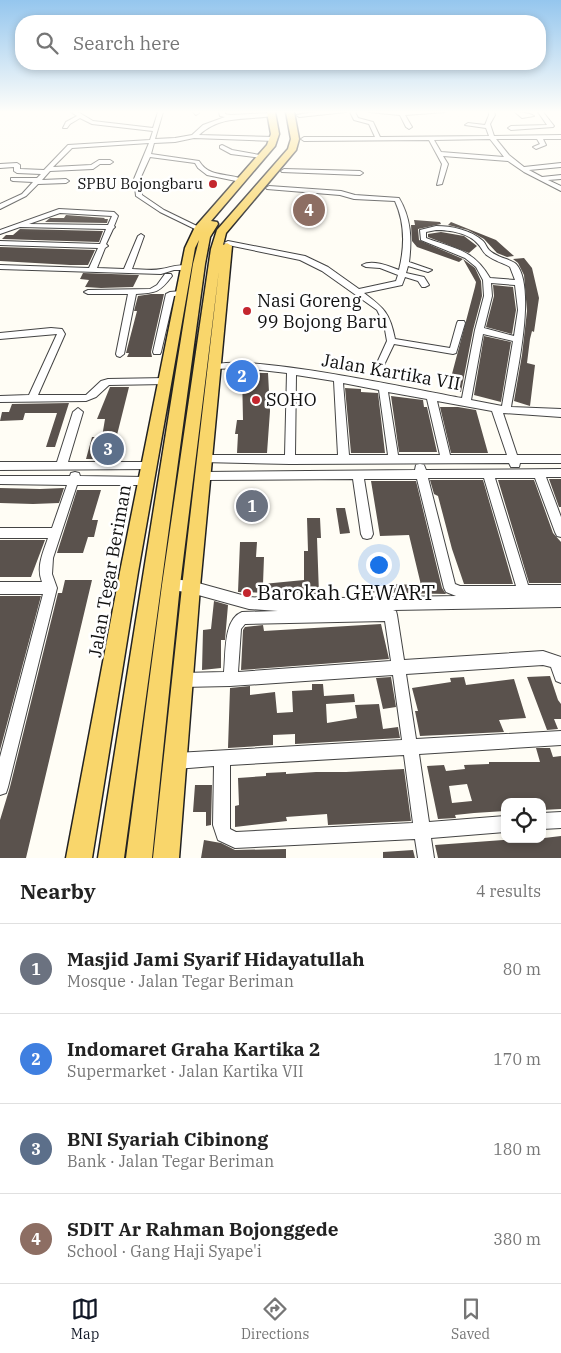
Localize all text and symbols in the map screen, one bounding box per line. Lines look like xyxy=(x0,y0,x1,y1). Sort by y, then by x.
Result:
search box xyxy=(15,15,546,70)
icon: search xyxy=(33,29,61,57)
text: Search here xyxy=(73,31,180,55)
place label: SPBU Bojongbaru xyxy=(77,174,203,193)
marker: SPBU Bojongbaru xyxy=(207,178,219,190)
pin: 4 xyxy=(293,191,325,229)
place label: Nasi Goreng 99 Bojong Baru xyxy=(257,289,387,333)
marker: Nasi Goreng 99 Bojong Baru xyxy=(241,305,253,317)
street label: Jalan Kartika VII xyxy=(320,348,462,395)
pin: 2 xyxy=(226,357,258,395)
place label: SOHO xyxy=(266,388,317,411)
marker: SOHO xyxy=(250,394,262,406)
pin: 3 xyxy=(92,430,124,468)
street label: Jalan Tegar Beriman xyxy=(83,483,136,659)
pin: 1 xyxy=(236,487,268,525)
your location xyxy=(366,552,392,578)
place label: Barokah GEWART xyxy=(257,578,435,606)
marker: Barokah GEWART xyxy=(241,587,253,599)
map controls xyxy=(501,798,546,843)
button: locate xyxy=(501,798,546,843)
text: Nearby xyxy=(20,877,96,905)
text: 4 results xyxy=(476,881,541,901)
text: Masjid Jami Syarif Hidayatullah xyxy=(67,947,365,971)
text: 1 xyxy=(31,959,41,979)
text: 80 m xyxy=(503,959,541,979)
text: Mosque · Jalan Tegar Beriman xyxy=(67,971,294,991)
text: Indomaret Graha Kartika 2 xyxy=(67,1037,321,1061)
text: 2 xyxy=(31,1049,41,1069)
text: 170 m xyxy=(493,1049,541,1069)
text: Supermarket · Jalan Kartika VII xyxy=(67,1061,304,1081)
text: BNI Syariah Cibinong xyxy=(67,1127,268,1151)
text: 3 xyxy=(31,1139,41,1159)
text: 180 m xyxy=(493,1139,541,1159)
text: Bank · Jalan Tegar Beriman xyxy=(67,1151,274,1171)
text: SDIT Ar Rahman Bojonggede xyxy=(67,1217,339,1241)
text: 4 xyxy=(31,1229,41,1249)
text: 380 m xyxy=(493,1229,541,1249)
text: School · Gang Haji Syape'i xyxy=(67,1241,262,1261)
tab: Map xyxy=(71,1295,99,1343)
tab: Directions xyxy=(241,1295,309,1343)
tab: Saved xyxy=(451,1295,490,1343)

